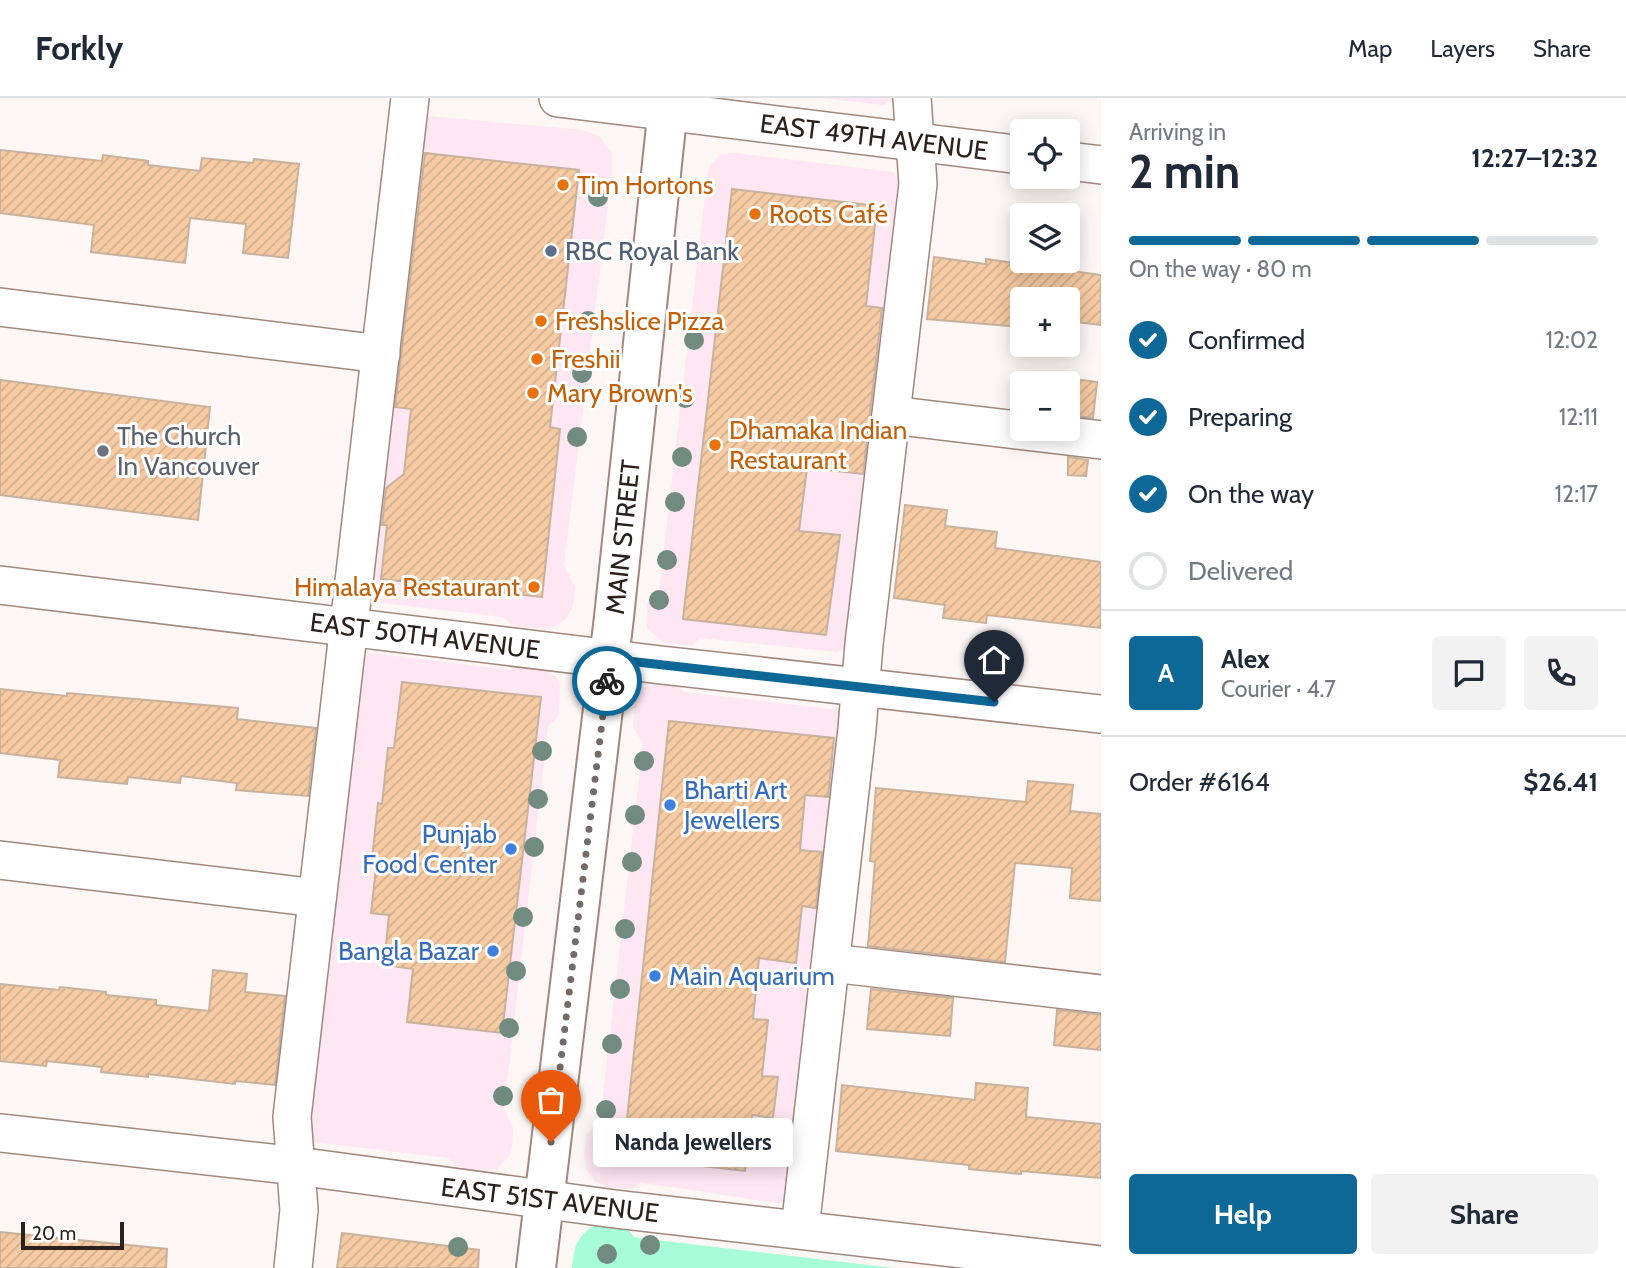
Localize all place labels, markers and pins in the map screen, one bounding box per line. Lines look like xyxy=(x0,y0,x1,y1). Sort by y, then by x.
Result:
place label: Tim Hortons xyxy=(577,169,714,201)
marker: Tim Hortons xyxy=(555,177,571,193)
place label: Roots Café xyxy=(769,198,888,230)
marker: Roots Café xyxy=(747,206,763,222)
place label: RBC Royal Bank xyxy=(565,235,739,267)
marker: RBC Royal Bank xyxy=(543,243,559,259)
place label: Freshslice Pizza xyxy=(555,305,724,337)
marker: Freshslice Pizza xyxy=(533,313,549,329)
place label: Freshii xyxy=(551,343,621,375)
marker: Freshii xyxy=(529,351,545,367)
place label: Mary Brown's xyxy=(547,377,693,409)
marker: Mary Brown's xyxy=(525,385,541,401)
place label: Dhamaka Indian Restaurant xyxy=(729,414,907,476)
place label: The Church In Vancouver xyxy=(117,420,260,482)
marker: Dhamaka Indian Restaurant xyxy=(707,437,723,453)
marker: The Church In Vancouver xyxy=(95,443,111,459)
place label: Himalaya Restaurant xyxy=(294,571,520,603)
marker: Himalaya Restaurant xyxy=(526,579,542,595)
pin xyxy=(964,630,1024,702)
place label: Bharti Art Jewellers xyxy=(683,774,788,836)
marker: Bharti Art Jewellers xyxy=(662,797,678,813)
place label: Punjab Food Center xyxy=(362,818,498,880)
marker: Punjab Food Center xyxy=(503,841,519,857)
place label: Bangla Bazar xyxy=(338,935,480,967)
marker: Bangla Bazar xyxy=(485,943,501,959)
place label: Main Aquarium xyxy=(669,960,835,992)
marker: Main Aquarium xyxy=(647,968,663,984)
pin xyxy=(521,1070,581,1142)
callout: Nanda Jewellers xyxy=(593,1118,792,1166)

